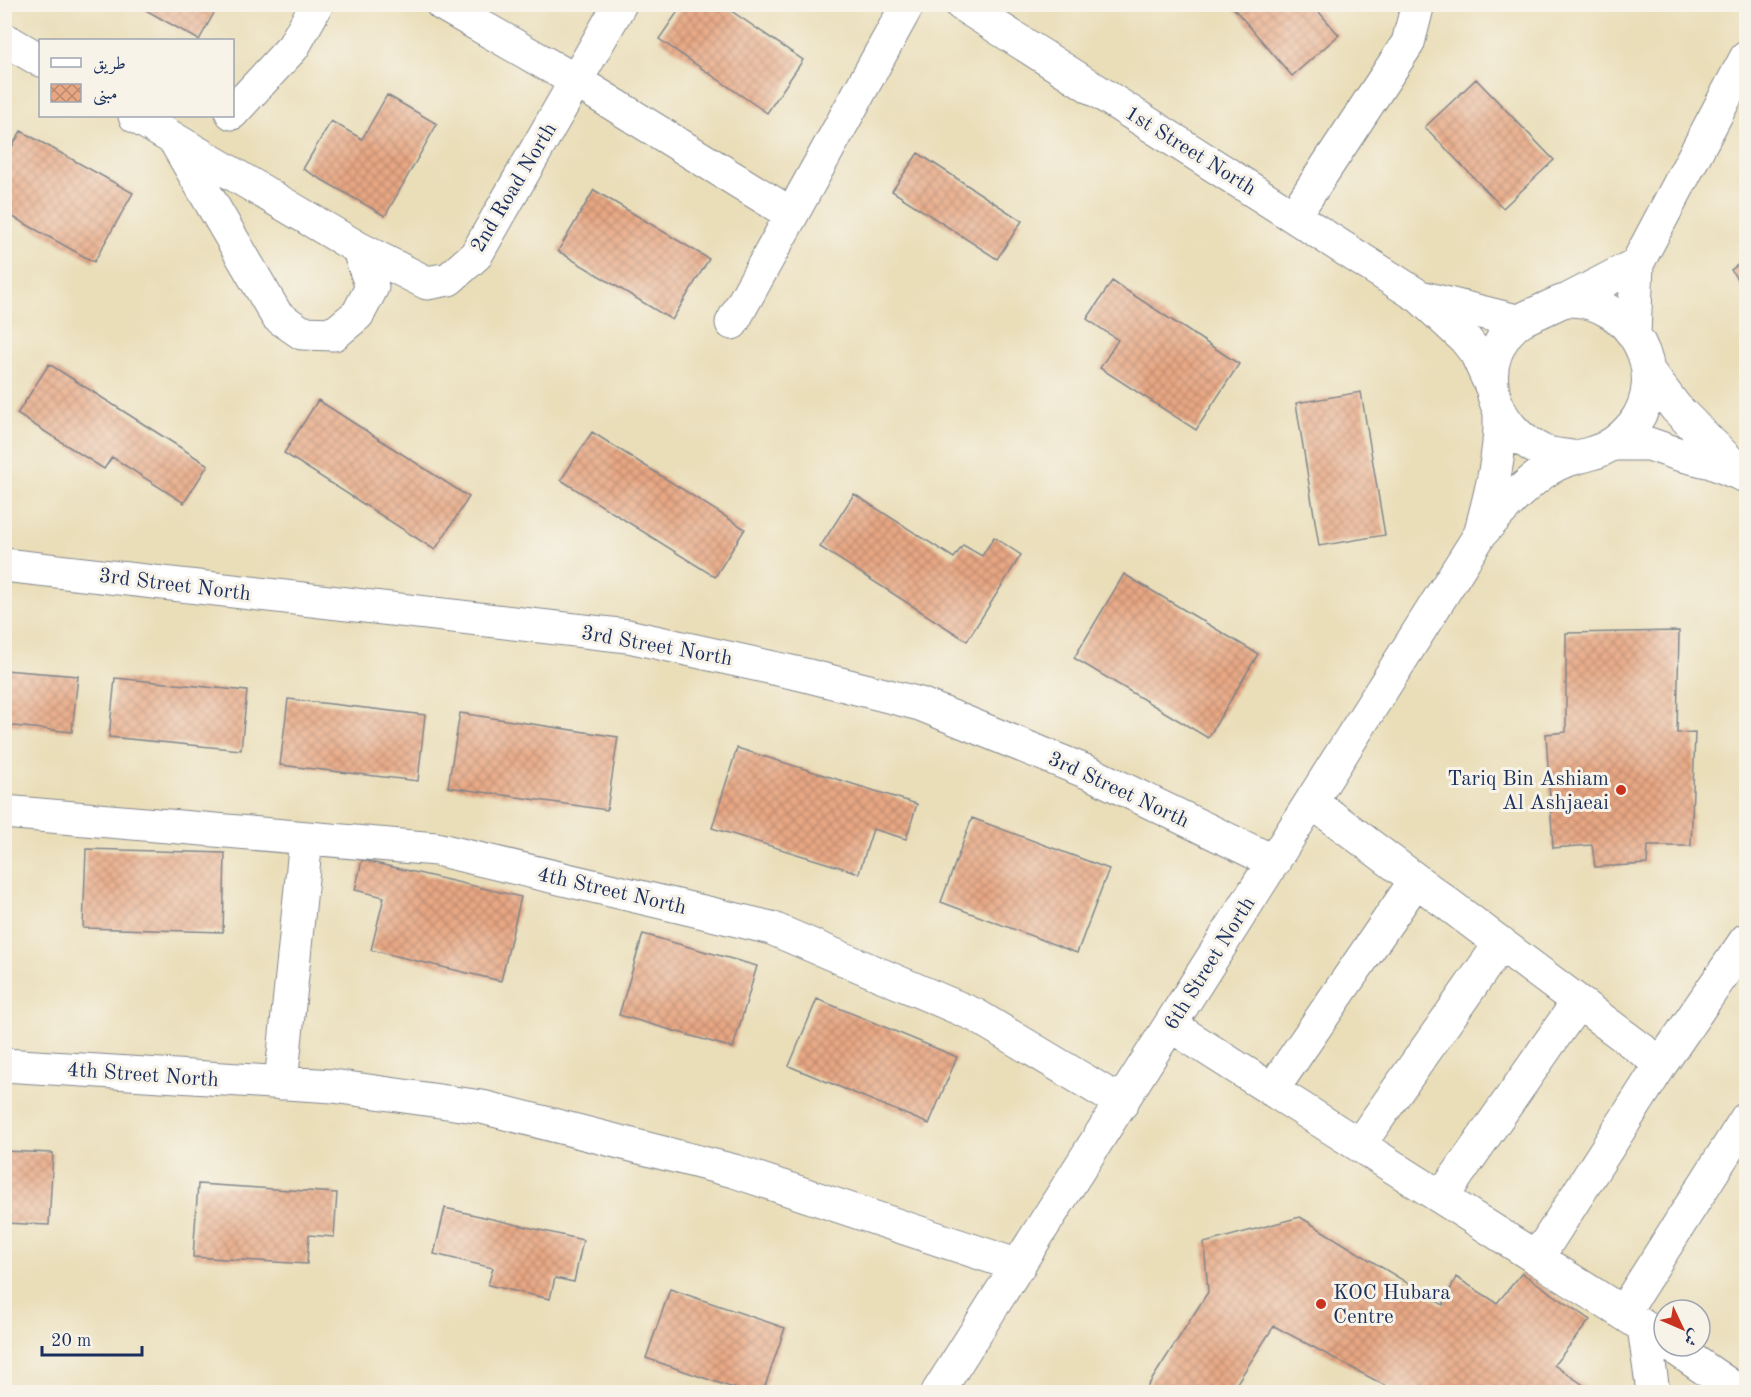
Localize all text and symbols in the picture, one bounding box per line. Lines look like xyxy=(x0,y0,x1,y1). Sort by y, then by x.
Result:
legend xyxy=(39,39,234,117)
text: طريق xyxy=(93,55,126,75)
text: مبنى xyxy=(93,85,118,106)
street label: 1st Street North xyxy=(1121,103,1259,200)
street label: 2nd Road North xyxy=(467,119,561,256)
street label: 3rd Street North xyxy=(98,566,252,605)
street label: 3rd Street North xyxy=(580,623,734,670)
street label: 3rd Street North xyxy=(1045,748,1192,832)
place label: Tariq Bin Ashiam Al Ashjaeai xyxy=(1447,769,1609,814)
marker: Tariq Bin Ashiam Al Ashjaeai xyxy=(1614,783,1628,797)
street label: 4th Street North xyxy=(535,864,688,919)
street label: 6th Street North xyxy=(1161,894,1260,1034)
street label: 4th Street North xyxy=(66,1060,220,1091)
place label: KOC Hubara Centre xyxy=(1333,1283,1451,1328)
marker: KOC Hubara Centre xyxy=(1314,1297,1328,1311)
north arrow xyxy=(1652,1298,1712,1358)
scale bar xyxy=(42,1319,142,1357)
text: ش xyxy=(1680,1326,1703,1348)
text: 20 m xyxy=(51,1332,91,1350)

